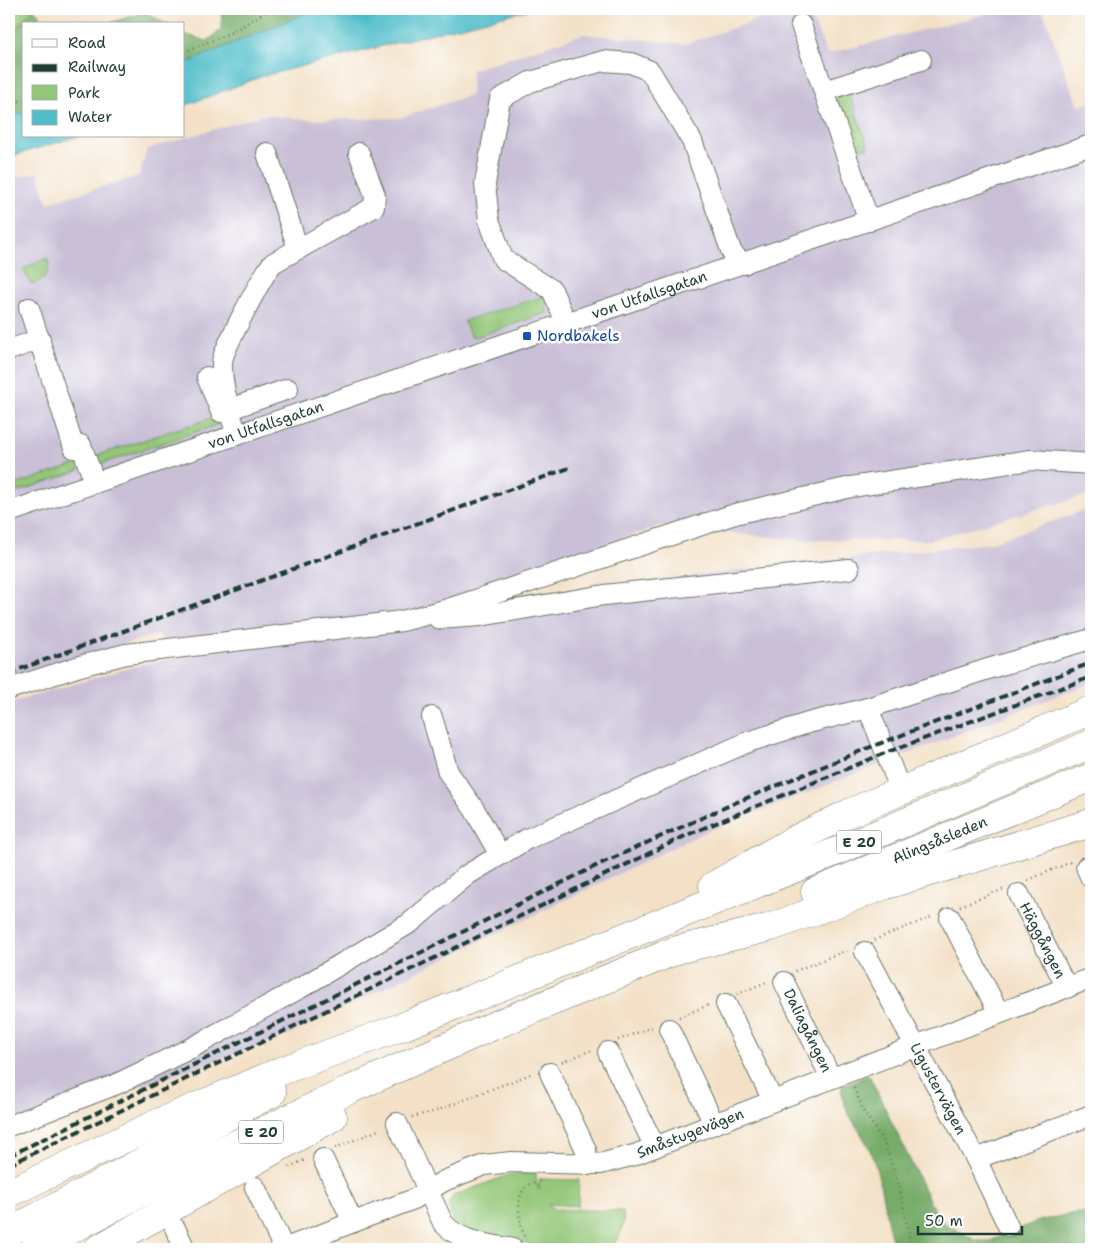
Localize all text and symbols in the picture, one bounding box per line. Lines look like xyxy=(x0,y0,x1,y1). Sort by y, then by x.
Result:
legend xyxy=(22,22,185,138)
text: Road xyxy=(68,33,106,53)
text: Railway xyxy=(68,57,126,77)
text: Park xyxy=(68,83,100,103)
text: Water xyxy=(68,107,112,127)
street label: von Utfallsgatan xyxy=(589,266,710,324)
place label: Nordbakels xyxy=(537,326,620,346)
marker: Nordbakels xyxy=(521,330,533,342)
street label: von Utfallsgatan xyxy=(205,396,326,454)
street label: Alingsåsleden xyxy=(889,811,990,869)
road number: E 20 xyxy=(836,830,882,854)
street label: Häggången xyxy=(1015,899,1071,982)
street label: Daliagången xyxy=(779,985,837,1076)
street label: Ligustervägen xyxy=(905,1039,971,1138)
street label: Småstugevägen xyxy=(634,1103,747,1163)
road number: E 20 xyxy=(238,1120,284,1144)
scale bar xyxy=(918,1203,1021,1235)
text: 50 m xyxy=(925,1211,963,1231)

